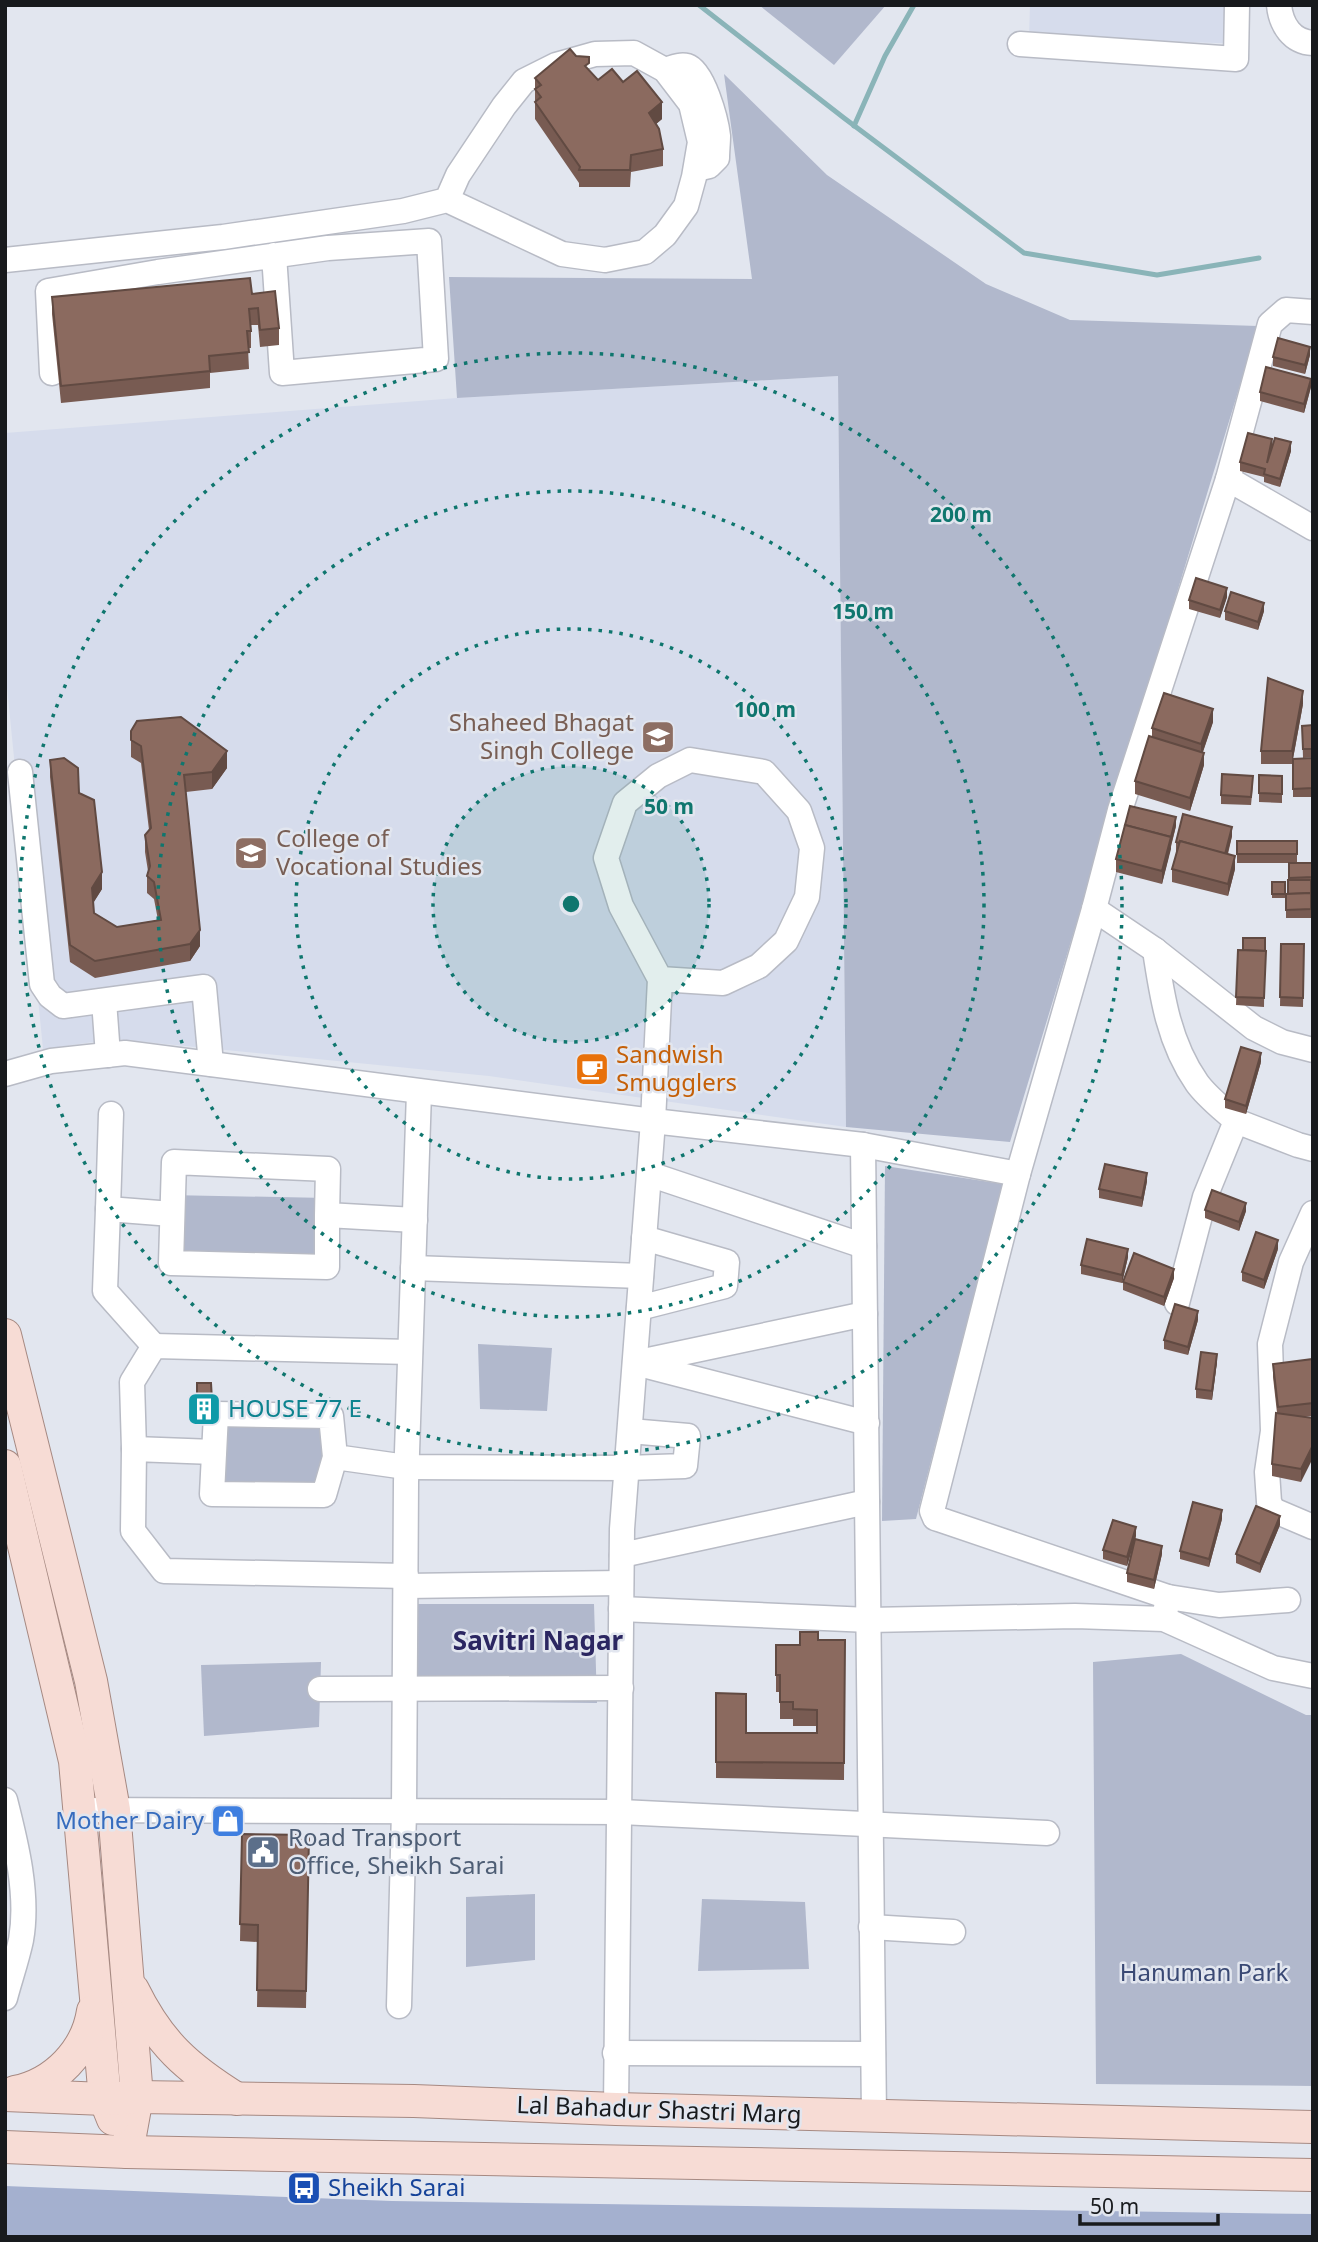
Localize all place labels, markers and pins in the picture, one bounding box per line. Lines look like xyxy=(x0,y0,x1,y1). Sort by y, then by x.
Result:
place label: Shaheed Bhagat Singh College xyxy=(449,705,634,766)
school or university icon: Shaheed Bhagat Singh College xyxy=(639,718,677,756)
place label: College of Vocational Studies xyxy=(276,821,482,882)
school or university icon: College of Vocational Studies xyxy=(232,834,270,872)
centre of rings xyxy=(559,892,583,916)
place label: Sandwish Smugglers xyxy=(616,1037,737,1098)
cafe icon: Sandwish Smugglers xyxy=(573,1050,611,1088)
building icon: HOUSE 77 E xyxy=(185,1390,223,1428)
place label: HOUSE 77 E xyxy=(228,1391,362,1424)
shop icon: Mother Dairy xyxy=(209,1802,247,1840)
place label: Mother Dairy xyxy=(55,1803,205,1836)
place label: Road Transport Office, Sheikh Sarai xyxy=(288,1820,505,1881)
public building icon: Road Transport Office, Sheikh Sarai xyxy=(244,1833,282,1871)
bus stop icon: Sheikh Sarai xyxy=(285,2169,323,2207)
place label: Sheikh Sarai xyxy=(328,2170,465,2203)

